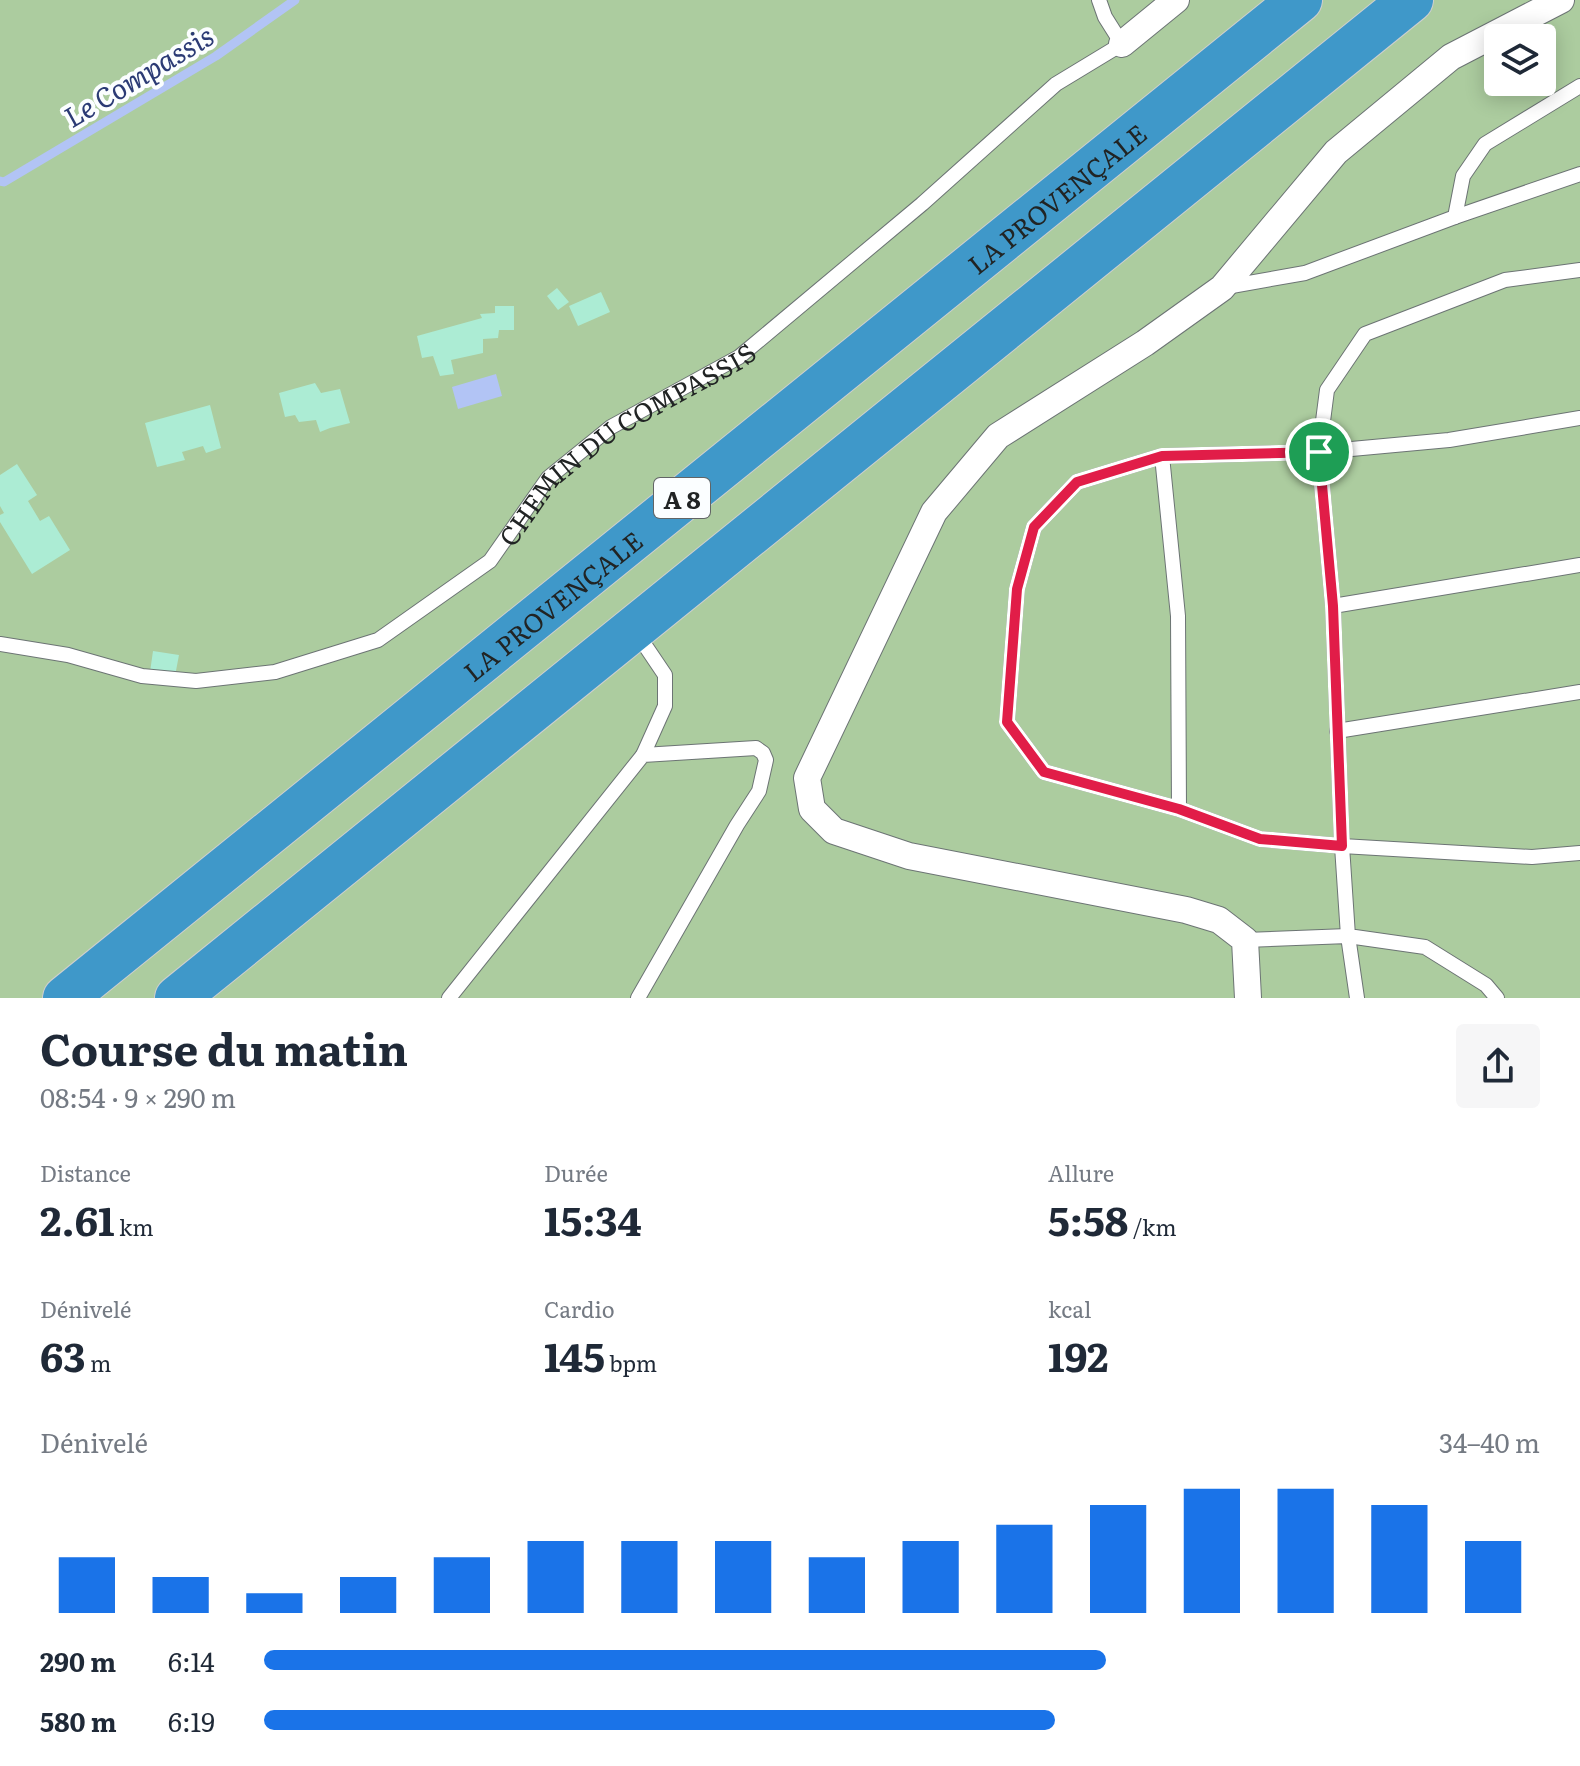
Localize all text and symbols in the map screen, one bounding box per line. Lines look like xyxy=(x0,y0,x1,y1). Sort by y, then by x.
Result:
water label: Le Compassis xyxy=(55,14,221,136)
map controls xyxy=(1484,24,1556,96)
button: layers xyxy=(1484,24,1556,96)
street label: LA PROVENÇALE xyxy=(958,113,1154,282)
street label: CHEMIN DU COMPASSIS xyxy=(487,332,763,553)
pin xyxy=(1285,418,1353,486)
icon: arrive xyxy=(1297,430,1341,474)
road number: A 8 xyxy=(654,478,710,518)
street label: LA PROVENÇALE xyxy=(454,520,650,689)
text: Course du matin xyxy=(40,1014,408,1080)
button: share xyxy=(1456,1024,1540,1108)
text: 08:54 · 9 × 290 m xyxy=(40,1077,236,1116)
text: Distance xyxy=(40,1156,131,1189)
text: Durée xyxy=(544,1156,608,1189)
text: Allure xyxy=(1048,1156,1114,1189)
text: 2.61 xyxy=(40,1189,115,1248)
text: 15:34 xyxy=(544,1189,642,1248)
text: 5:58 xyxy=(1048,1189,1128,1248)
text: km xyxy=(115,1210,154,1243)
text: /km xyxy=(1128,1210,1177,1243)
text: Dénivelé xyxy=(40,1292,131,1325)
text: Cardio xyxy=(544,1292,615,1325)
text: kcal xyxy=(1048,1292,1091,1325)
text: 63 xyxy=(40,1325,85,1384)
text: 145 xyxy=(544,1325,605,1384)
text: 192 xyxy=(1048,1325,1108,1384)
text: m xyxy=(85,1346,111,1379)
text: bpm xyxy=(605,1346,657,1379)
text: Dénivelé xyxy=(40,1422,148,1461)
text: 34–40 m xyxy=(1439,1422,1540,1461)
text: 290 m xyxy=(40,1641,116,1680)
text: 6:14 xyxy=(168,1641,215,1680)
text: 580 m xyxy=(40,1701,117,1740)
text: 6:19 xyxy=(168,1701,215,1740)

